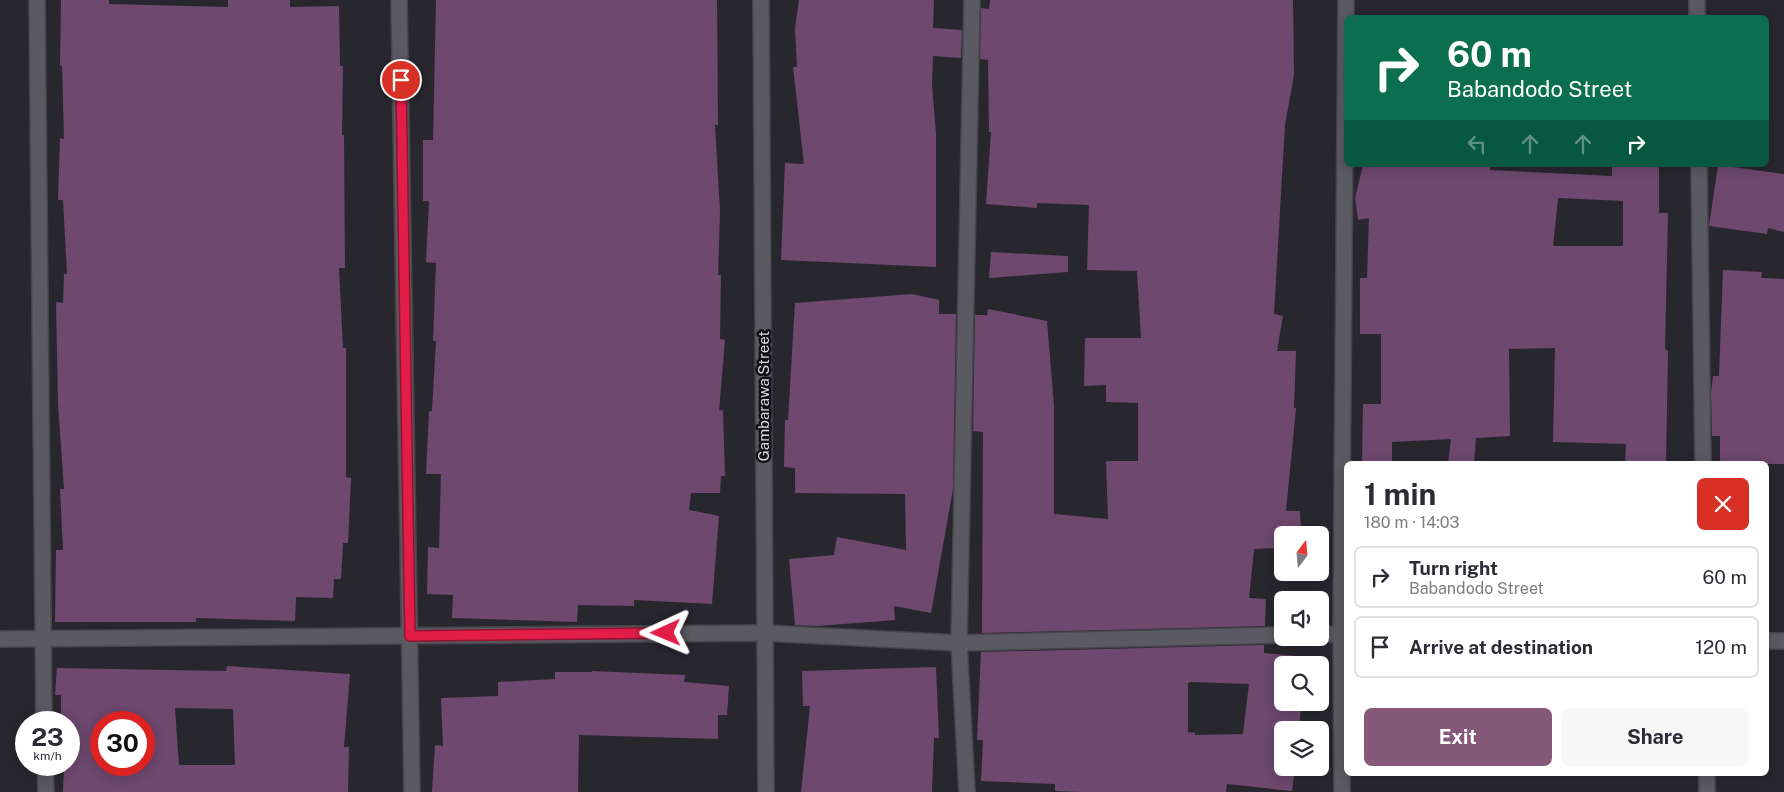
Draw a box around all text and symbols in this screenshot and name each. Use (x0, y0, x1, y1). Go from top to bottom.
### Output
text: 60 m (1447, 34, 1532, 75)
icon: right (1364, 35, 1429, 100)
pin (380, 59, 422, 101)
icon: arrive (387, 66, 415, 94)
text: Babandodo Street (1447, 76, 1632, 102)
icon: left (1463, 130, 1491, 158)
icon: ahead (1516, 130, 1544, 158)
icon: ahead (1569, 130, 1597, 158)
icon: right (1622, 130, 1650, 158)
street label: Gambarawa Street (755, 331, 772, 461)
text: 1 min (1364, 476, 1436, 512)
button: close (1697, 478, 1749, 530)
text: 180 m · 14:03 (1364, 513, 1460, 532)
north arrow (1274, 526, 1329, 581)
map controls (1274, 526, 1329, 776)
text: Turn right (1409, 557, 1498, 579)
icon: right (1366, 563, 1394, 591)
text: 60 m (1703, 566, 1747, 588)
text: Babandodo Street (1409, 579, 1544, 598)
button: sound (1274, 591, 1329, 646)
position arrow (639, 606, 691, 658)
icon: arrive (1366, 633, 1394, 661)
text: Arrive at destination (1409, 636, 1593, 658)
text: 120 m (1695, 636, 1747, 658)
button: search (1274, 656, 1329, 711)
button: Exit (1364, 708, 1552, 766)
button: Share (1562, 708, 1749, 766)
speed limit sign: 30 (90, 711, 155, 776)
button: layers (1274, 721, 1329, 776)
text: 23 (31, 722, 64, 752)
text: km/h (33, 749, 62, 763)

